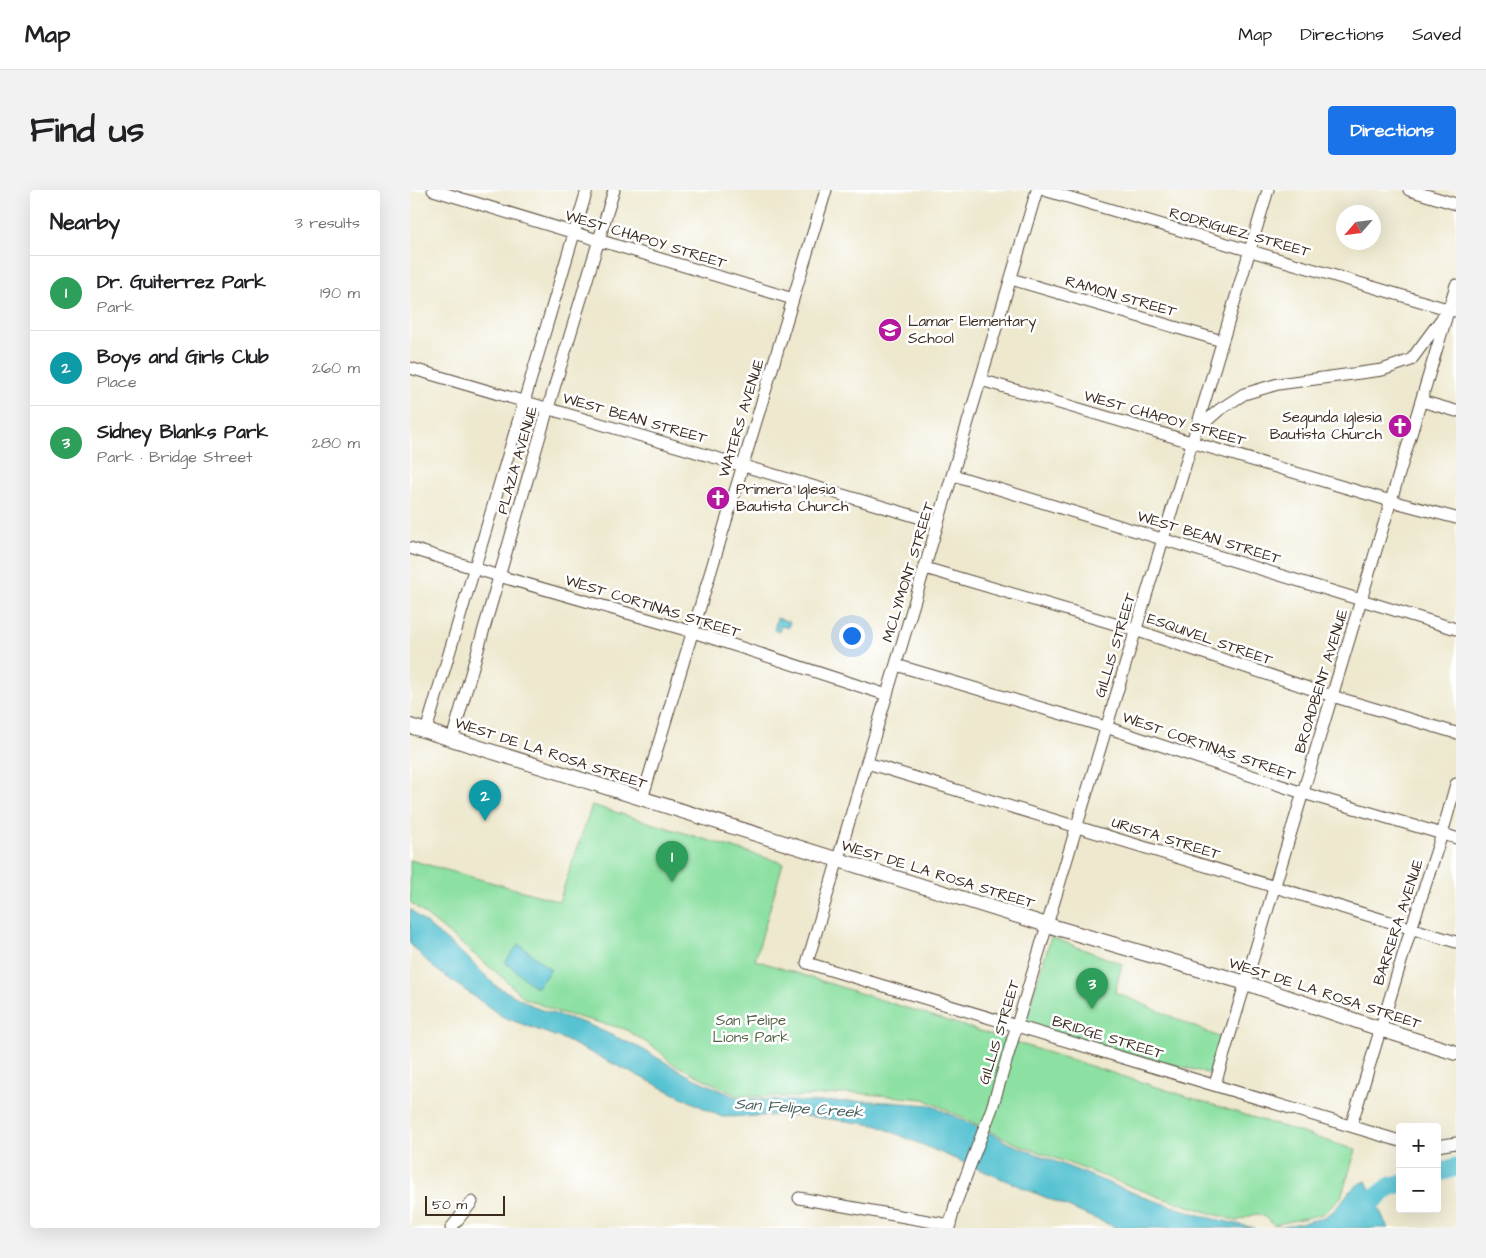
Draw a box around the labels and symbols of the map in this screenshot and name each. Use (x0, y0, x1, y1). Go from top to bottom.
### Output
street label: RODRIGUEZ STREET (1167, 202, 1313, 263)
street label: WEST CHAPOY STREET (563, 205, 730, 274)
north arrow (1336, 205, 1381, 250)
street label: RAMON STREET (1063, 271, 1180, 323)
place label: Lamar Elementary School (908, 311, 1036, 349)
school or university icon: Lamar Elementary School (877, 317, 903, 343)
street label: WATERS AVENUE (713, 356, 770, 480)
street label: WEST CHAPOY STREET (1081, 385, 1249, 452)
street label: WEST BEAN STREET (560, 388, 710, 449)
street label: PLAZA AVENUE (492, 404, 543, 517)
place label: Segunda Iglesia Bautista Church (1270, 407, 1383, 445)
church icon: Segunda Iglesia Bautista Church (1387, 413, 1413, 439)
place label: Primera Iglesia Bautista Church (736, 479, 849, 517)
church icon: Primera Iglesia Bautista Church (705, 485, 731, 511)
street label: MCLYMONT STREET (877, 499, 940, 645)
street label: WEST BEAN STREET (1134, 506, 1284, 570)
street label: WEST CORTINAS STREET (563, 570, 744, 643)
street label: GILLIS STREET (1090, 590, 1142, 700)
street label: BROADBENT AVENUE (1290, 606, 1353, 756)
street label: ESQUIVEL STREET (1144, 608, 1276, 671)
your location (839, 623, 865, 649)
street label: WEST CORTINAS STREET (1119, 707, 1299, 786)
street label: WEST DE LA ROSA STREET (452, 712, 650, 795)
pin: 2 (469, 780, 501, 821)
street label: URISTA STREET (1109, 812, 1223, 865)
street label: WEST DE LA ROSA STREET (839, 835, 1038, 914)
pin: 1 (656, 841, 688, 882)
street label: BARRERA AVENUE (1368, 856, 1429, 988)
street label: WEST DE LA ROSA STREET (1226, 952, 1424, 1035)
pin: 3 (1076, 968, 1108, 1009)
street label: GILLIS STREET (974, 977, 1026, 1087)
park label: San Felipe Lions Park (713, 1010, 789, 1048)
street label: BRIDGE STREET (1050, 1011, 1167, 1065)
water label: San Felipe Creek (734, 1093, 865, 1124)
scale bar (425, 1193, 505, 1216)

